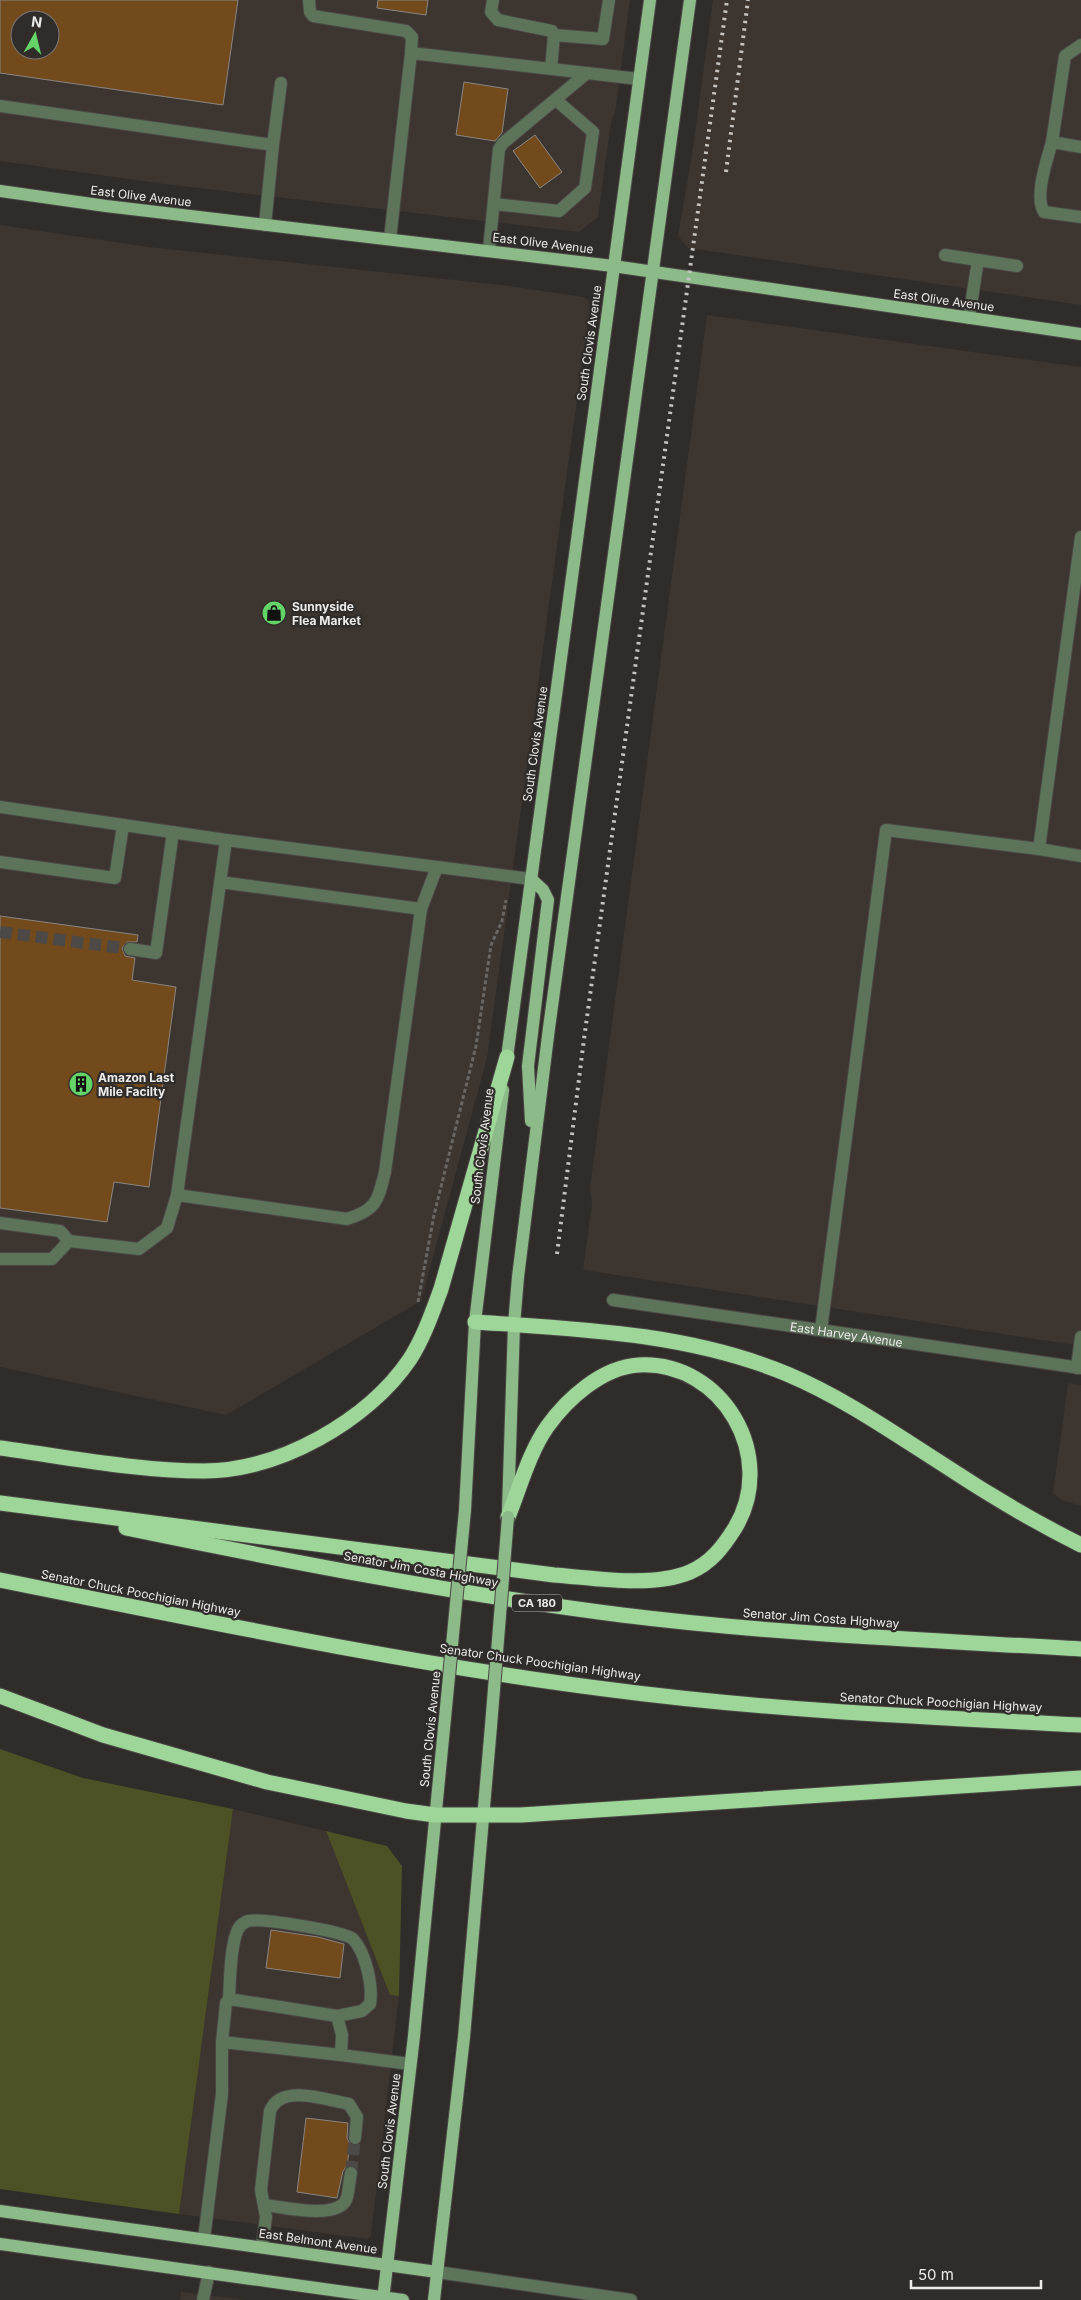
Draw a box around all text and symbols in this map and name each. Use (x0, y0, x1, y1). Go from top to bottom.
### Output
north arrow (10, 10, 60, 60)
text: N (30, 12, 43, 31)
street label: East Olive Avenue (90, 182, 192, 210)
street label: East Olive Avenue (492, 229, 594, 257)
street label: South Clovis Avenue (573, 284, 605, 402)
street label: East Olive Avenue (893, 286, 995, 314)
place label: Sunnyside Flea Market (292, 599, 361, 628)
shop icon: Sunnyside Flea Market (261, 600, 287, 626)
street label: South Clovis Avenue (519, 685, 551, 803)
place label: Amazon Last Mile Facilty (98, 1070, 175, 1099)
building icon: Amazon Last Mile Facilty (68, 1071, 94, 1097)
street label: South Clovis Avenue (467, 1087, 497, 1205)
street label: East Harvey Avenue (789, 1318, 904, 1350)
street label: Senator Jim Costa Highway (342, 1548, 500, 1590)
street label: Senator Chuck Poochigian Highway (40, 1566, 242, 1620)
road number: CA 180 (512, 1595, 562, 1612)
street label: Senator Jim Costa Highway (742, 1605, 900, 1631)
street label: Senator Chuck Poochigian Highway (438, 1640, 642, 1684)
street label: South Clovis Avenue (416, 1670, 444, 1788)
street label: Senator Chuck Poochigian Highway (839, 1689, 1043, 1715)
street label: South Clovis Avenue (374, 2072, 404, 2190)
street label: East Belmont Avenue (258, 2225, 378, 2257)
scale bar (911, 2258, 1041, 2290)
text: 50 m (918, 2265, 954, 2284)

